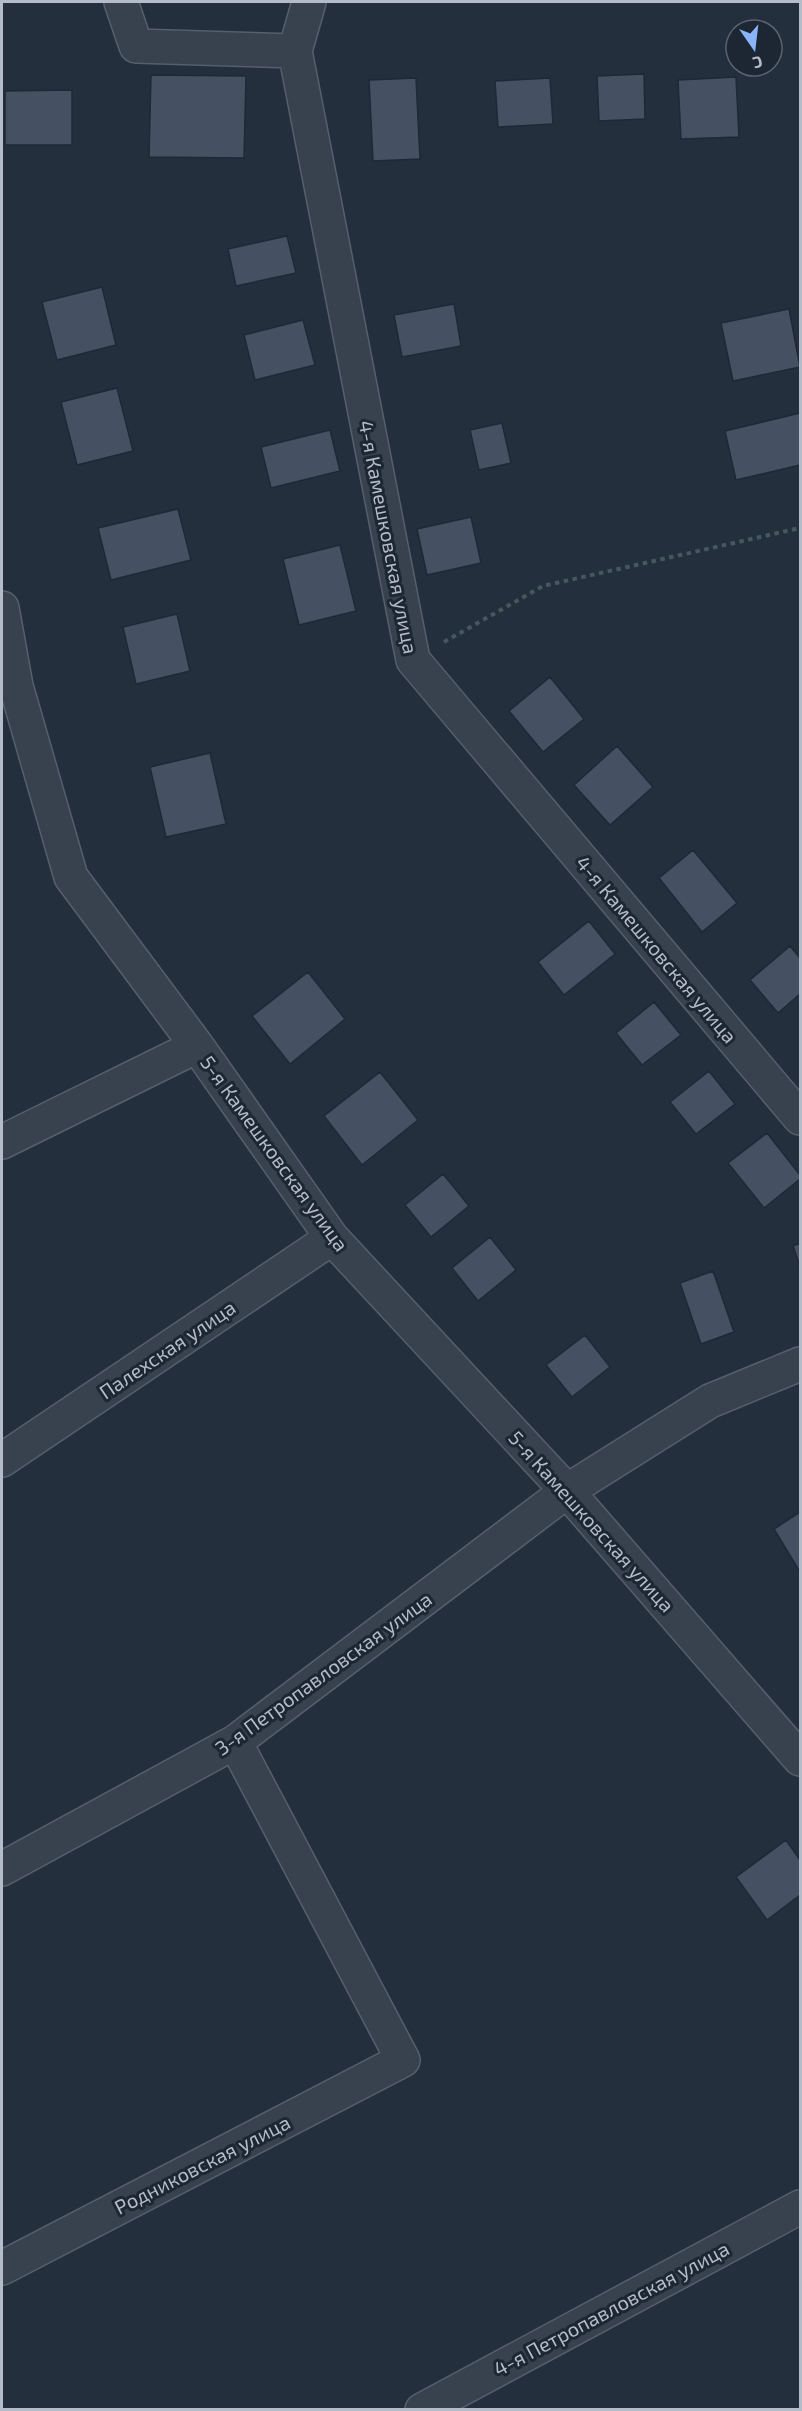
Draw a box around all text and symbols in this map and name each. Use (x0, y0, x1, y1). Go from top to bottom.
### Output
north arrow (724, 18, 784, 78)
text: С (751, 53, 765, 73)
street label: 4-я Камешковская улица (354, 418, 423, 656)
street label: 4-я Камешковская улица (571, 850, 742, 1048)
street label: 5-я Камешковская улица (195, 1051, 354, 1256)
street label: Палехская улица (94, 1294, 240, 1404)
street label: 5-я Камешковская улица (503, 1425, 680, 1617)
street label: 3-я Петропавловская улица (210, 1586, 437, 1761)
street label: Родниковская улица (110, 2109, 294, 2220)
street label: 4-я Петропавловская улица (489, 2236, 733, 2381)

